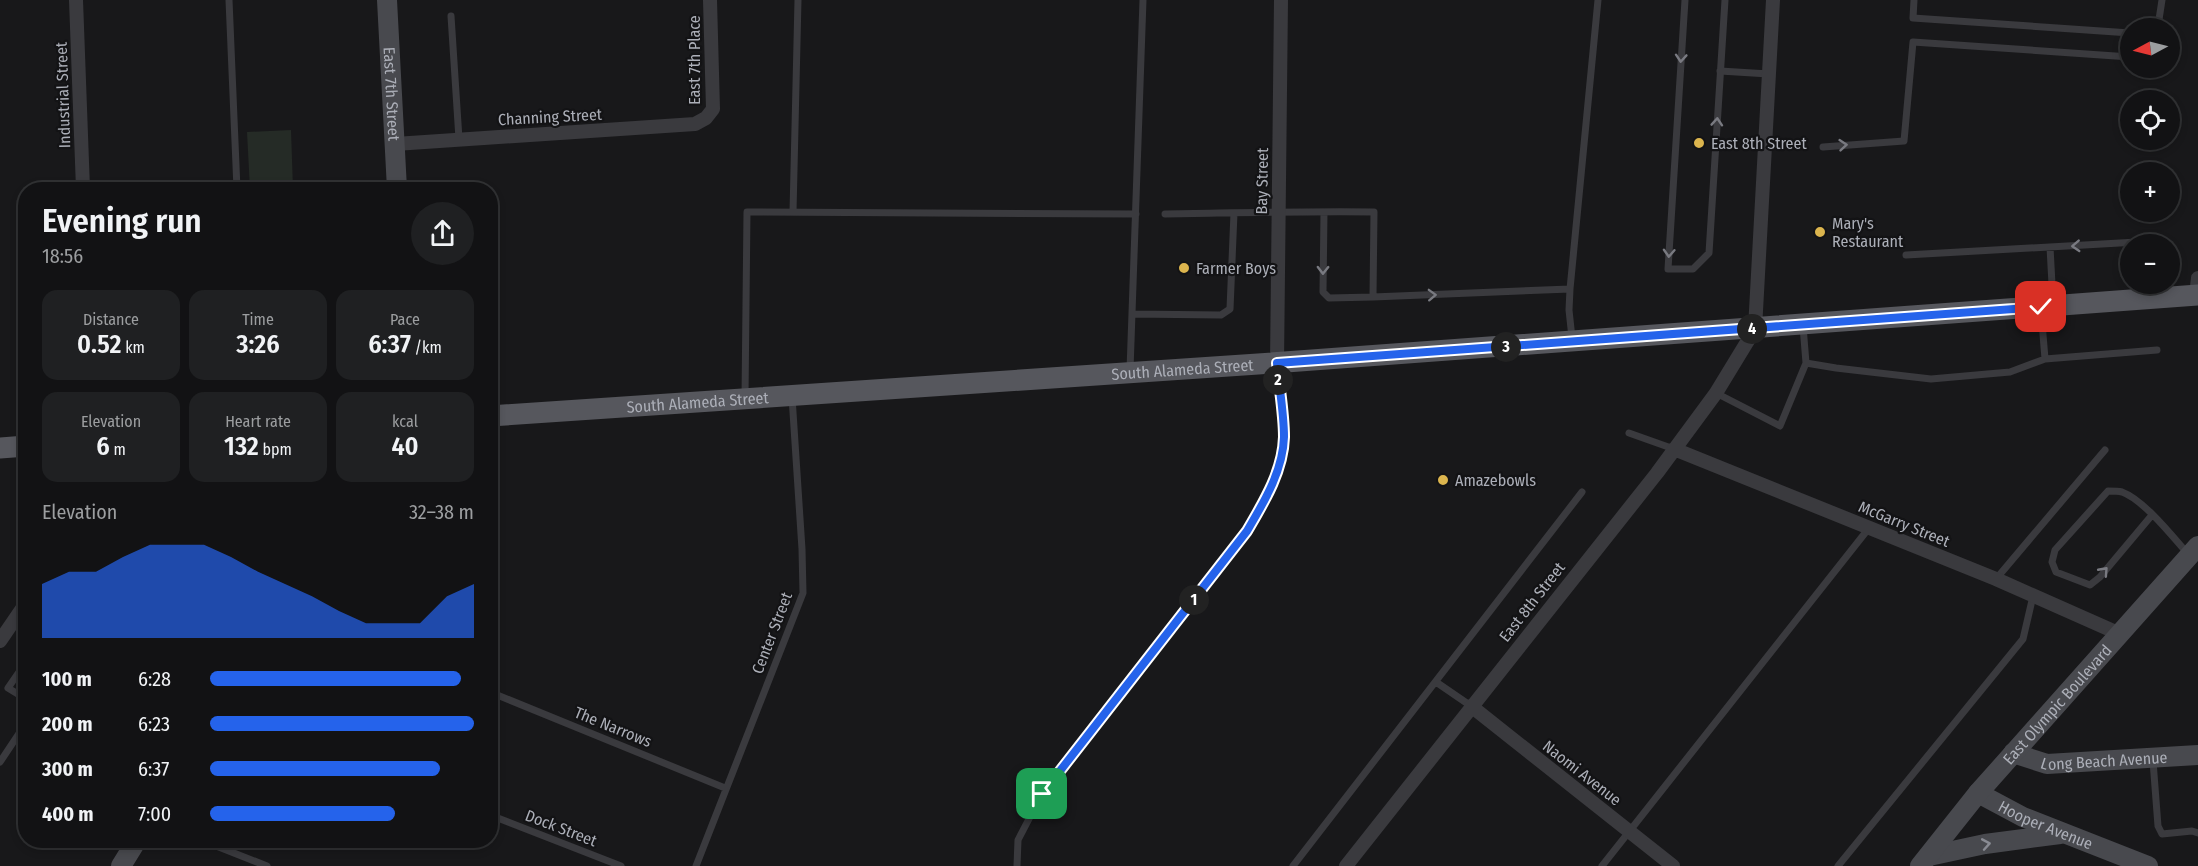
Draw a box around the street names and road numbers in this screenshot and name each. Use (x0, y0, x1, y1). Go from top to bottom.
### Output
street label: East 7th Place (685, 15, 704, 105)
street label: Industrial Street (52, 41, 74, 148)
street label: East 7th Street (380, 46, 404, 142)
street label: Channing Street (497, 105, 603, 129)
street label: Bay Street (1252, 147, 1272, 214)
street label: South Alameda Street (1111, 355, 1255, 383)
street label: South Alameda Street (626, 388, 770, 416)
street label: McGarry Street (1856, 497, 1953, 551)
street label: East 8th Street (1495, 558, 1569, 646)
street label: Center Street (748, 589, 797, 676)
street label: East Olympic Boulevard (1999, 641, 2115, 768)
street label: The Narrows (572, 703, 654, 751)
street label: Naomi Avenue (1539, 737, 1625, 810)
street label: Long Beach Avenue (2038, 747, 2168, 773)
street label: Hooper Avenue (1995, 796, 2096, 853)
street label: Dock Street (523, 806, 600, 851)

